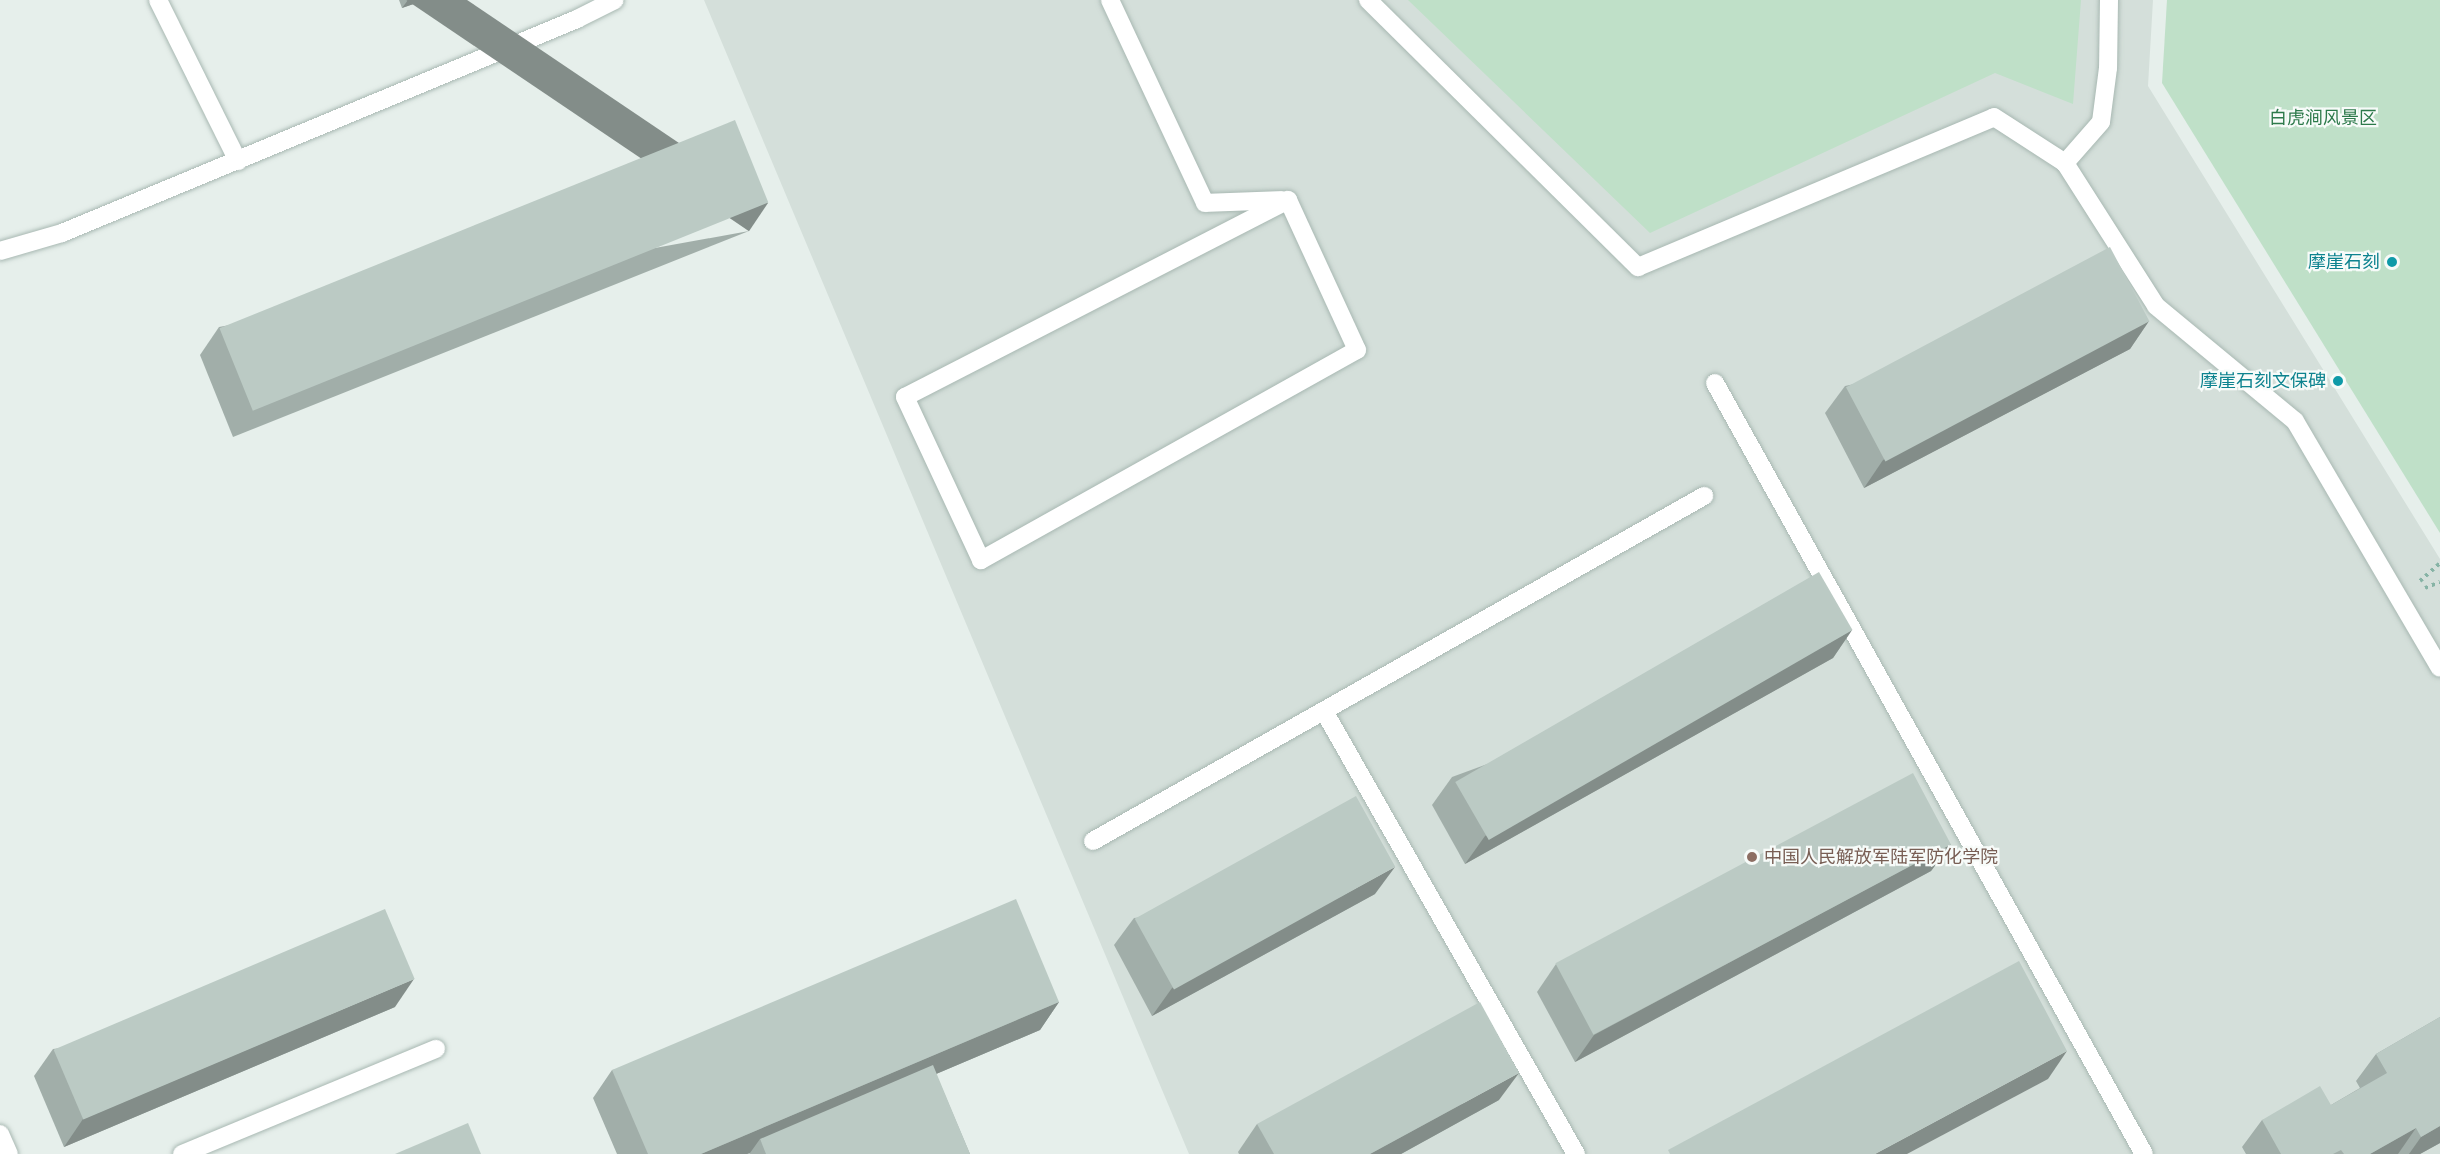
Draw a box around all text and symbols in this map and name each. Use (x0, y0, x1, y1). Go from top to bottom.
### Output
park label: 白虎涧风景区 (2269, 107, 2377, 129)
place label: 摩崖石刻 (2308, 251, 2380, 273)
marker: 摩崖石刻 (2385, 255, 2399, 269)
place label: 摩崖石刻文保碑 (2200, 370, 2326, 392)
marker: 摩崖石刻文保碑 (2331, 374, 2345, 388)
place label: 中国人民解放军陆军防化学院 (1764, 846, 1998, 868)
marker: 中国人民解放军陆军防化学院 (1745, 850, 1759, 864)

